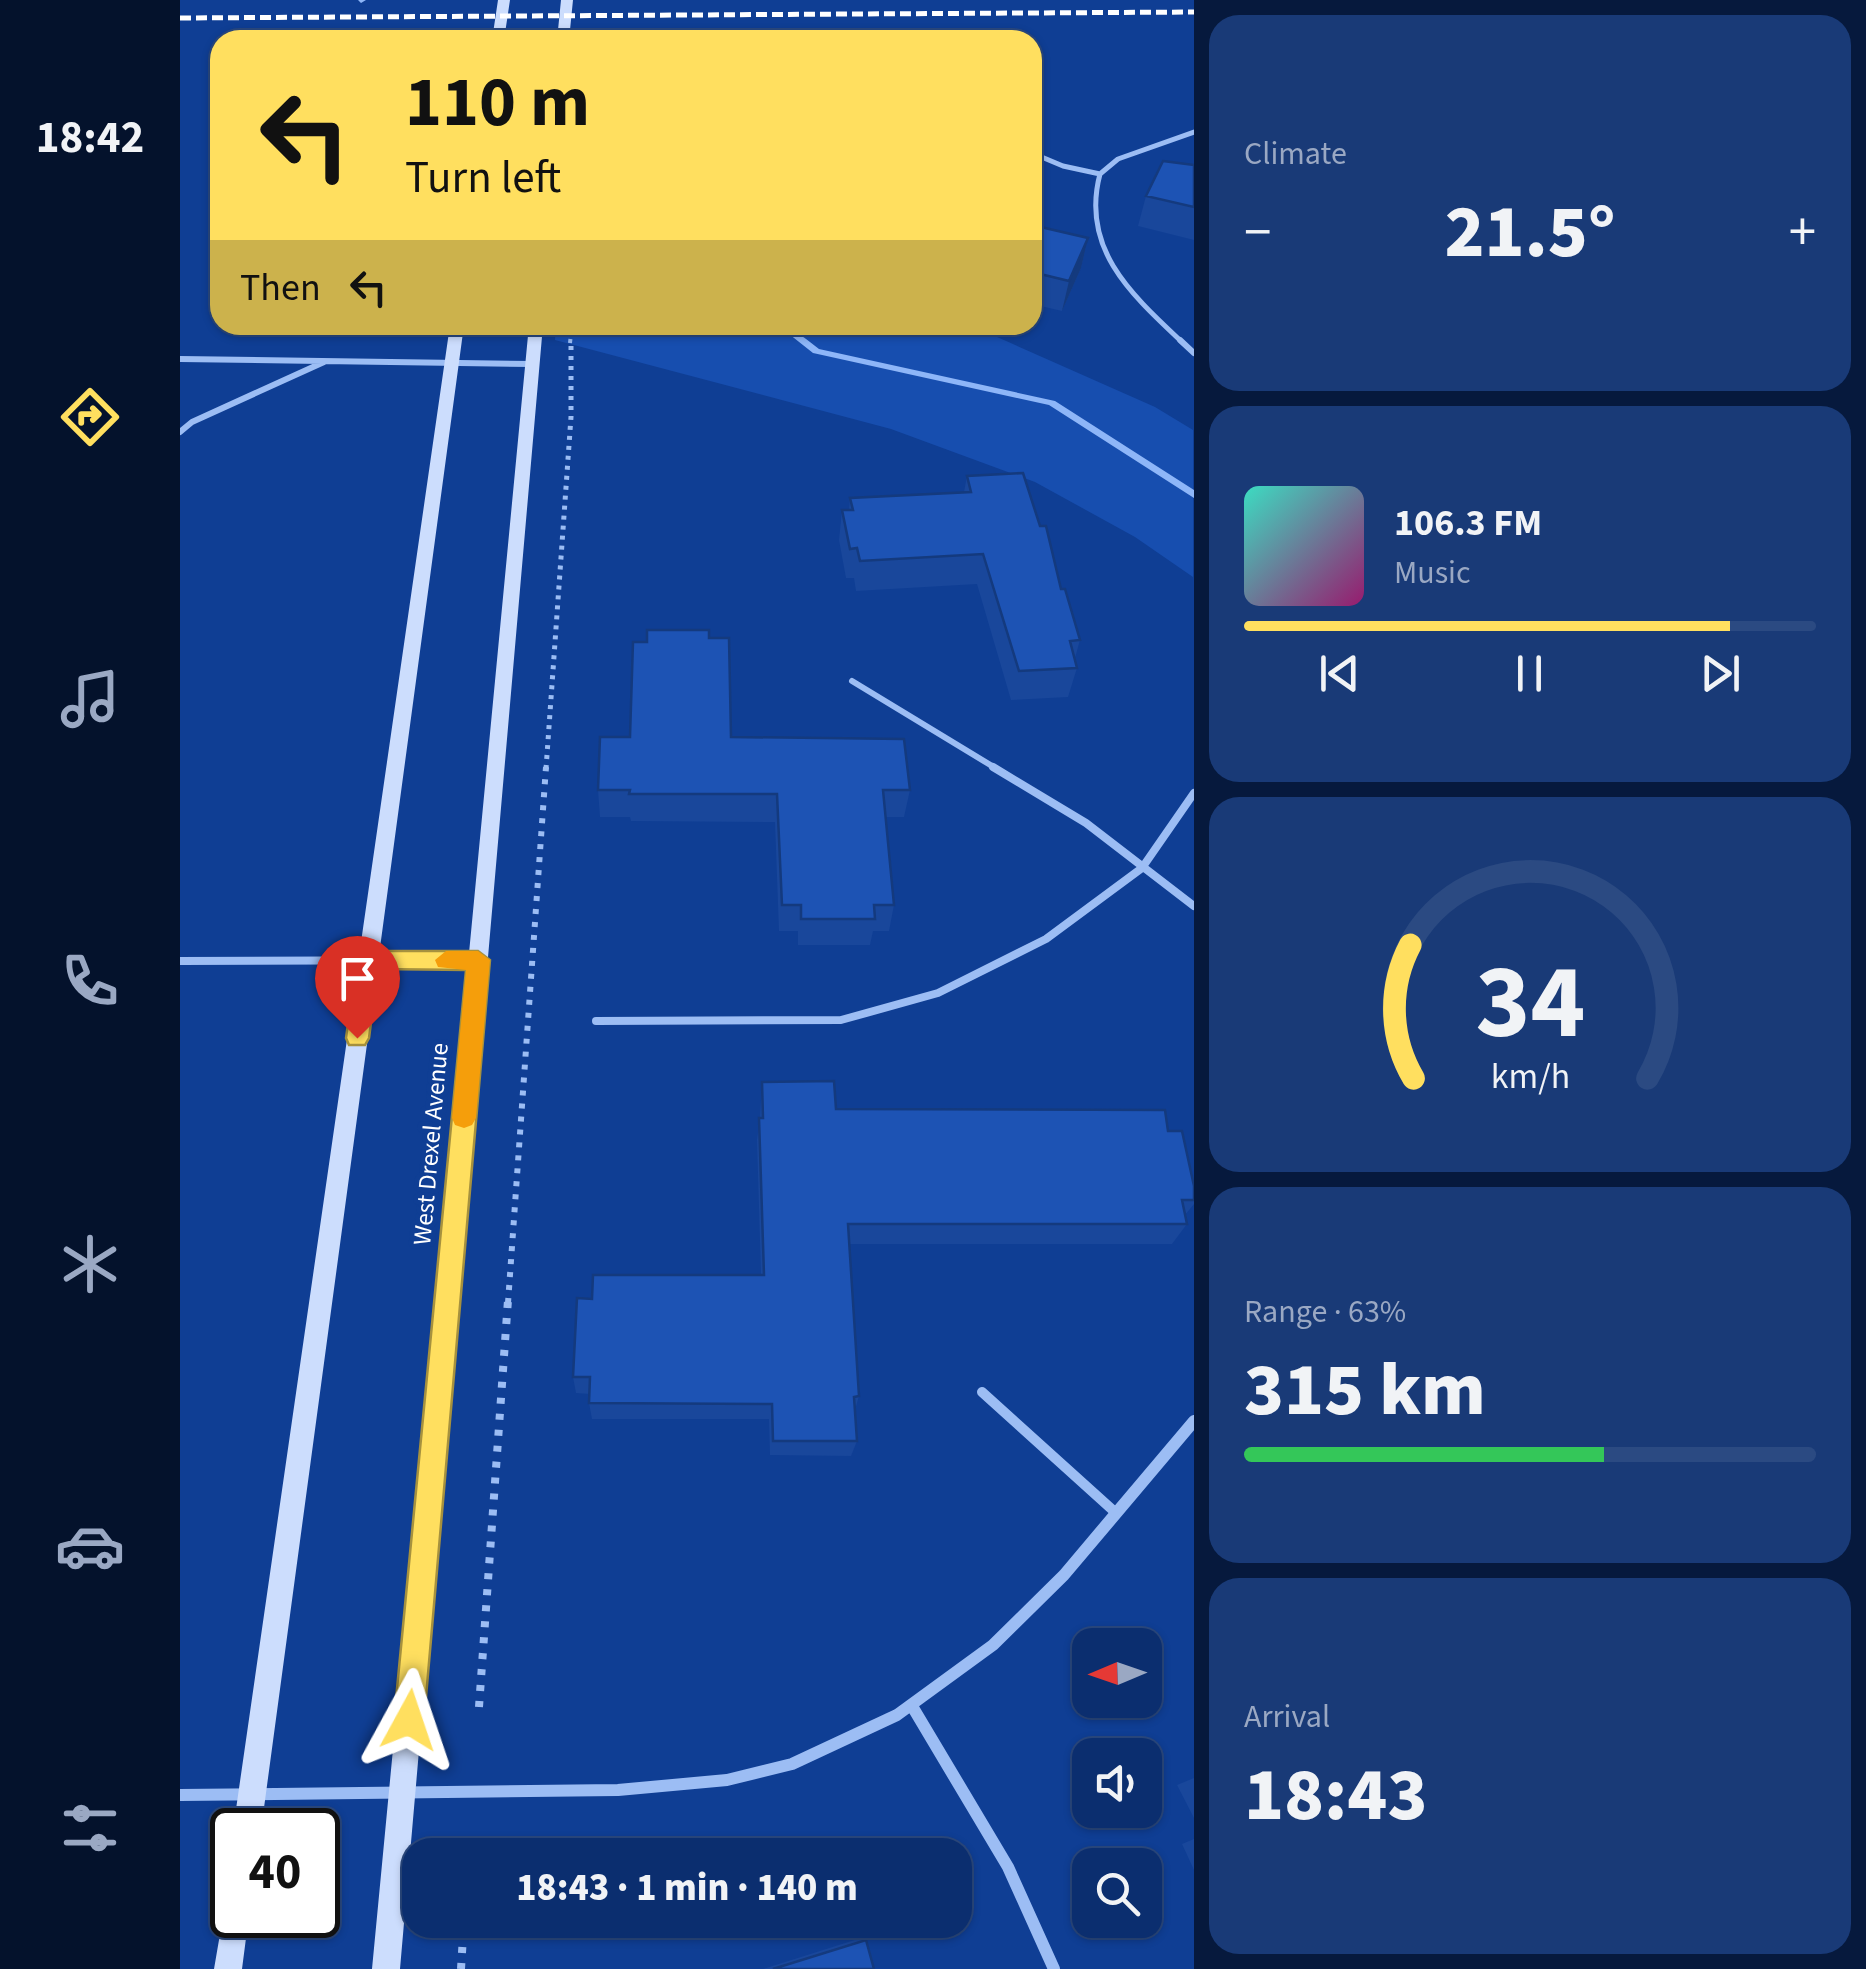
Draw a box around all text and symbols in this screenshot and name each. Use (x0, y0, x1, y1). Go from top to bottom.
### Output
text: 110 m (405, 53, 590, 153)
icon: left (240, 70, 370, 200)
text: 18:42 (36, 106, 144, 170)
text: Climate (1244, 131, 1347, 177)
text: Turn left (405, 146, 561, 210)
text: 21.5° (1444, 179, 1616, 286)
text: − (1244, 194, 1271, 272)
text: + (1789, 194, 1816, 272)
icon: left (341, 260, 396, 315)
text: Then (240, 261, 321, 315)
icon: directions (55, 382, 125, 452)
text: 106.3 FM (1394, 496, 1542, 550)
text: Music (1394, 550, 1471, 596)
icon: previous (1312, 646, 1367, 701)
icon: pause (1502, 646, 1557, 701)
icon: next (1693, 646, 1748, 701)
icon: music (55, 664, 125, 734)
text: 34 (1475, 930, 1585, 1078)
pin (315, 936, 400, 1039)
icon: phone (55, 946, 125, 1016)
icon: arrive (330, 951, 385, 1006)
street label: West Drexel Avenue (404, 1041, 458, 1247)
text: km/h (1490, 1051, 1570, 1102)
icon: climate (55, 1229, 125, 1299)
text: Range · 63% (1244, 1289, 1406, 1335)
text: 315 km (1244, 1337, 1486, 1444)
icon: car (55, 1511, 125, 1581)
north arrow (1072, 1628, 1162, 1718)
map controls (1072, 1628, 1162, 1938)
position arrow (357, 1668, 461, 1772)
text: Arrival (1244, 1694, 1330, 1740)
button: sound (1072, 1738, 1162, 1828)
text: 18:43 (1244, 1742, 1427, 1849)
icon: filters (55, 1793, 125, 1863)
speed limit sign: 40 (210, 1808, 340, 1938)
button: search (1072, 1848, 1162, 1938)
text: 18:43 · 1 min · 140 m (516, 1861, 858, 1915)

